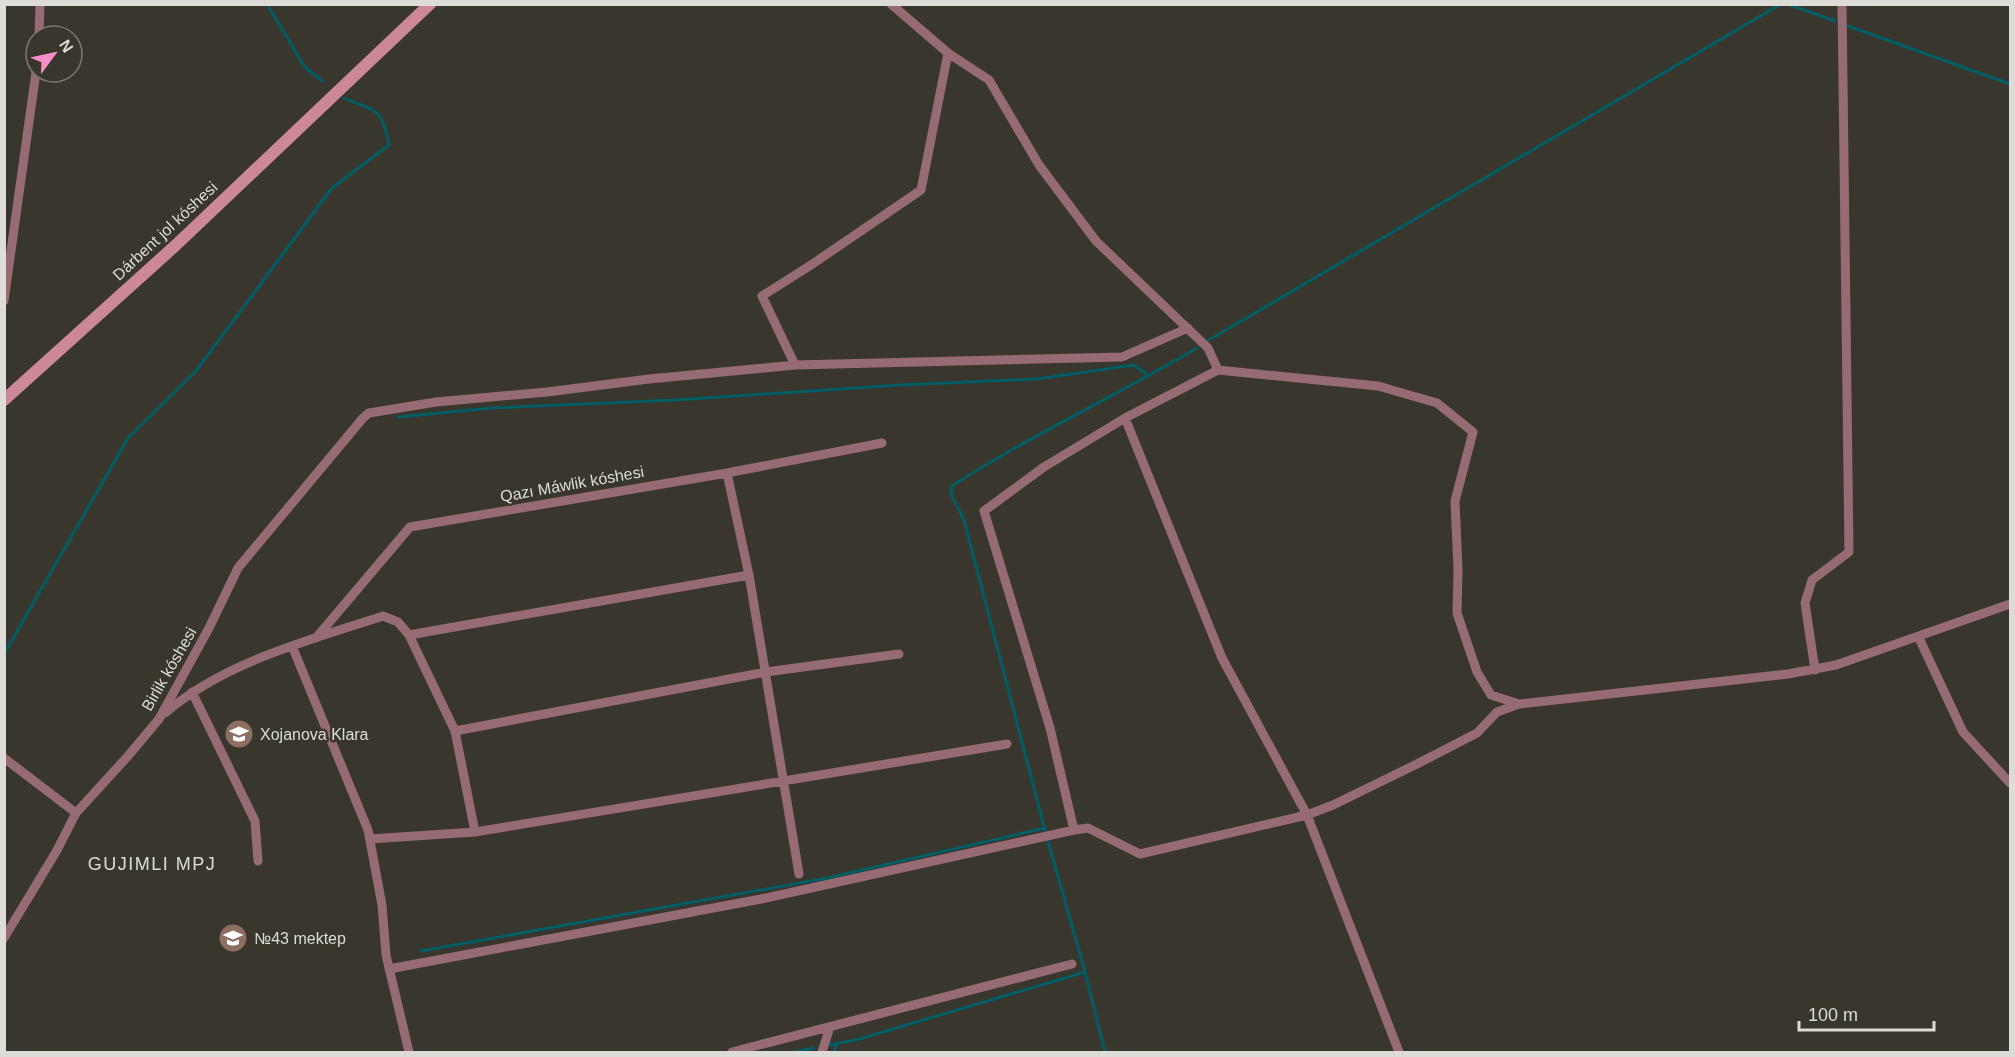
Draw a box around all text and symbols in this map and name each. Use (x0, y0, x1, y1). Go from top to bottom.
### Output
north arrow (24, 24, 84, 84)
text: N (56, 37, 76, 56)
street label: Dárbent jol kóshesi (109, 178, 221, 284)
street label: Qazı Máwlik kóshesi (499, 463, 645, 505)
street label: Birlik kóshesi (138, 624, 200, 714)
school or university icon: Xojanova Klara (223, 718, 255, 750)
place label: Xojanova Klara (260, 726, 369, 743)
district label: GUJIMLI MPJ (88, 854, 216, 874)
school or university icon: №43 mektep (217, 922, 249, 954)
place label: №43 mektep (254, 930, 346, 947)
scale bar (1799, 994, 1934, 1032)
text: 100 m (1808, 1005, 1858, 1025)

